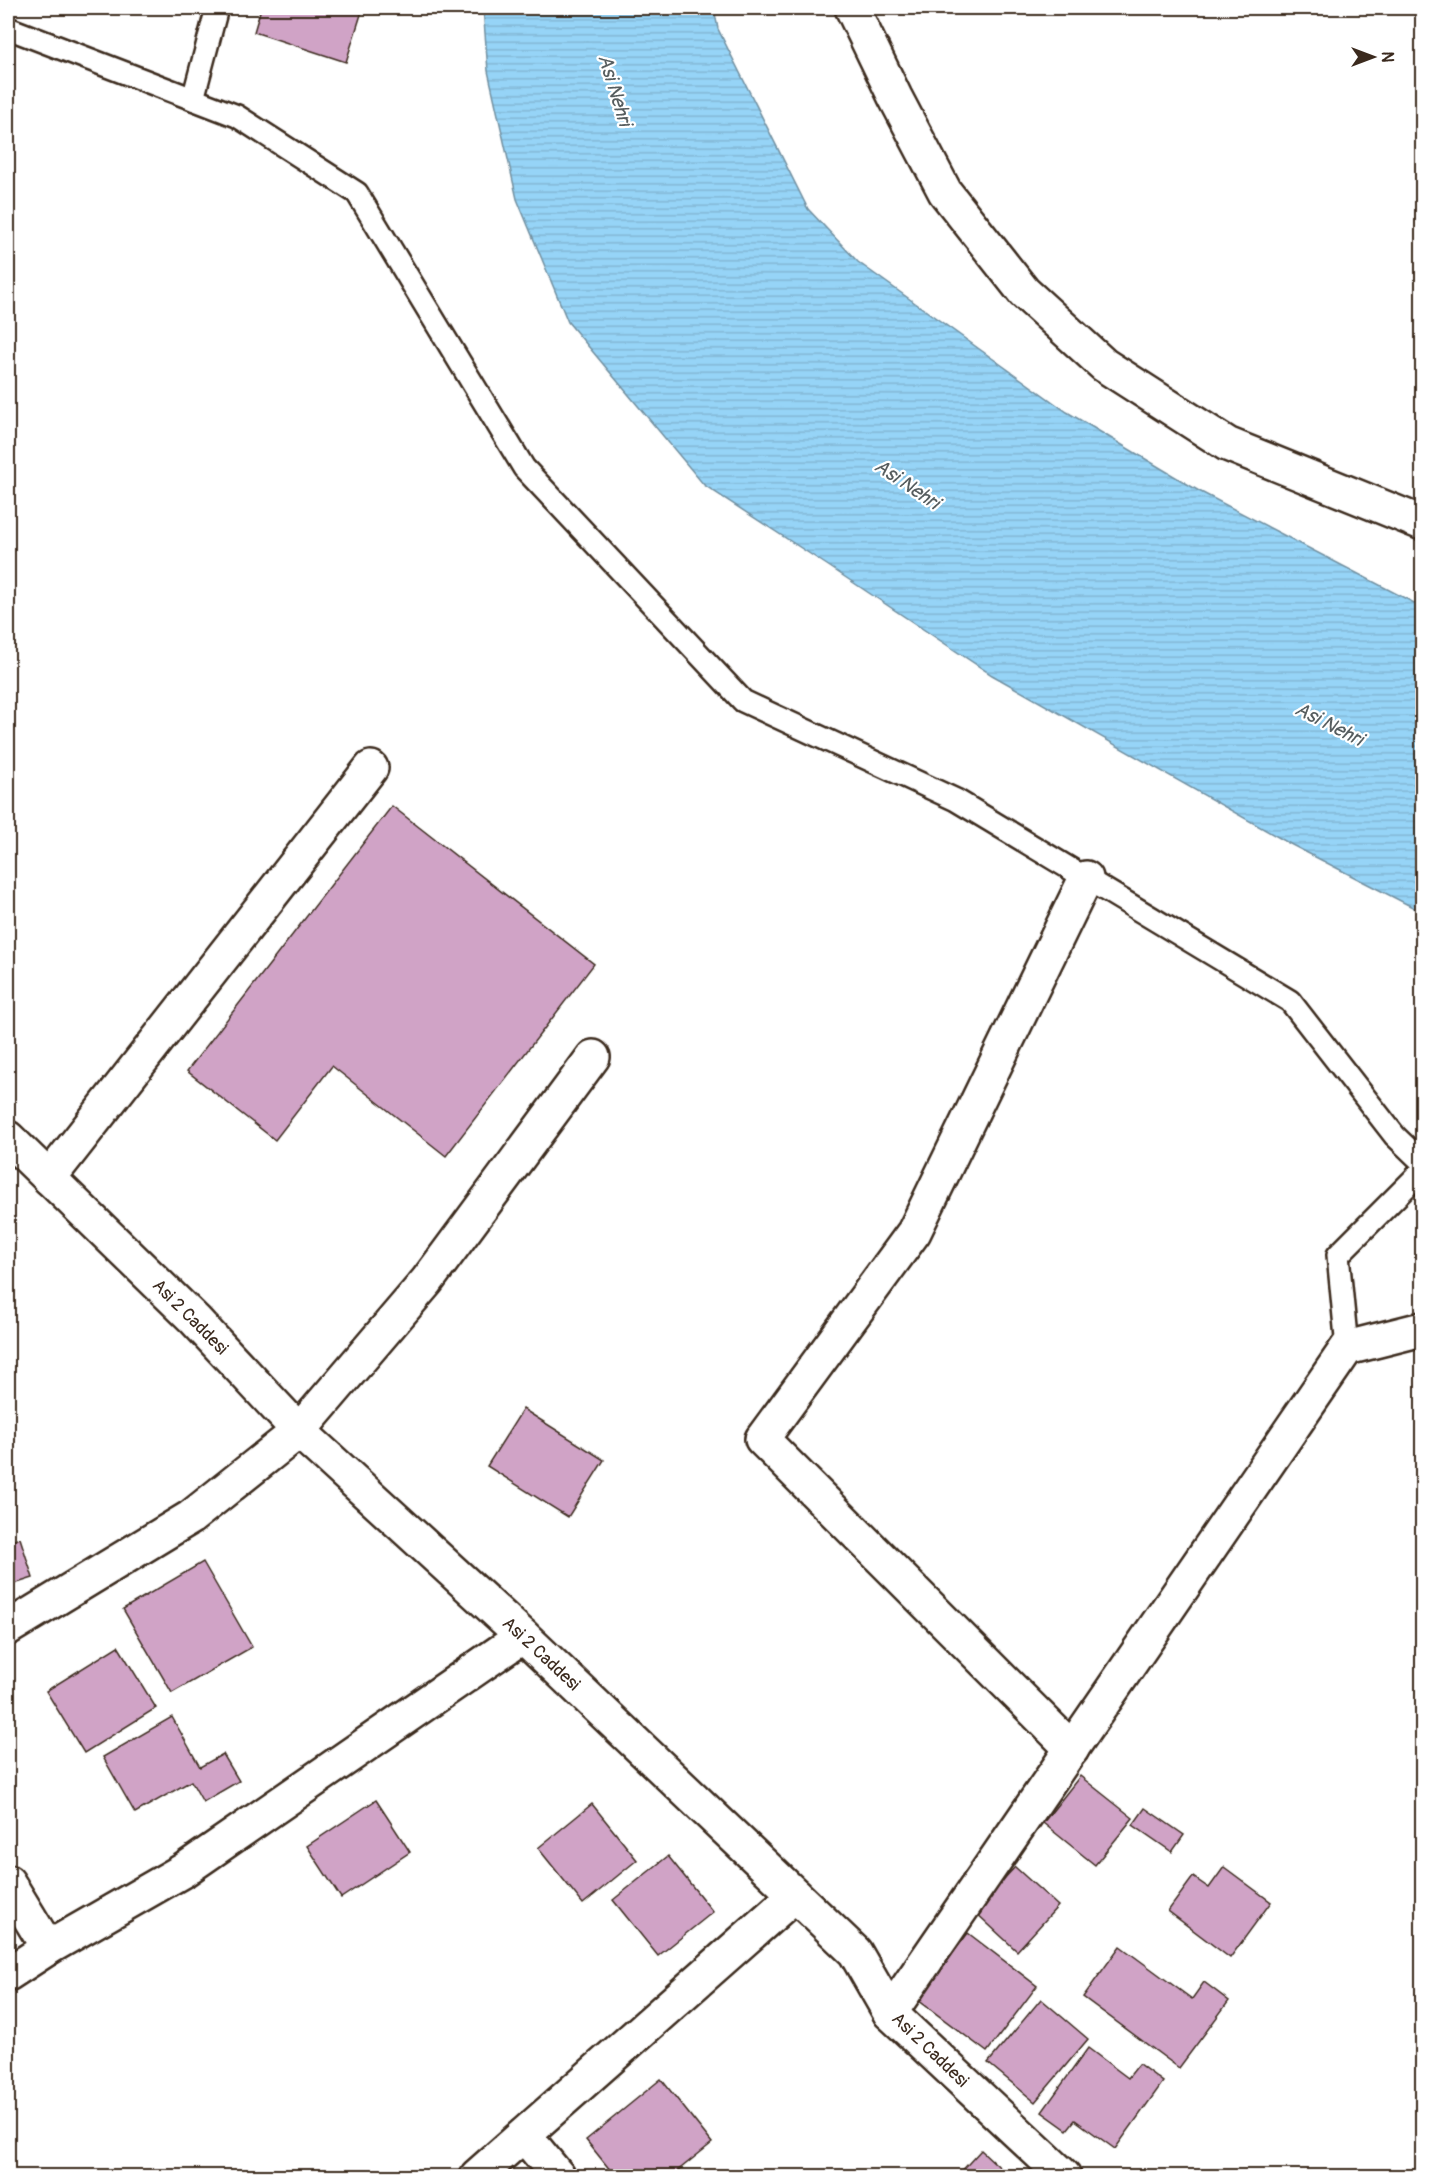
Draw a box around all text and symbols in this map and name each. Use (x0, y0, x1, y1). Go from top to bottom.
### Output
north arrow (1343, 27, 1403, 87)
water label: Asi Nehri (592, 51, 639, 132)
text: N (1377, 52, 1397, 63)
water label: Asi Nehri (870, 453, 947, 517)
water label: Asi Nehri (1291, 696, 1370, 753)
street label: Asi 2 Caddesi (147, 1274, 233, 1360)
street label: Asi 2 Caddesi (497, 1612, 585, 1696)
street label: Asi 2 Caddesi (887, 2008, 973, 2092)

